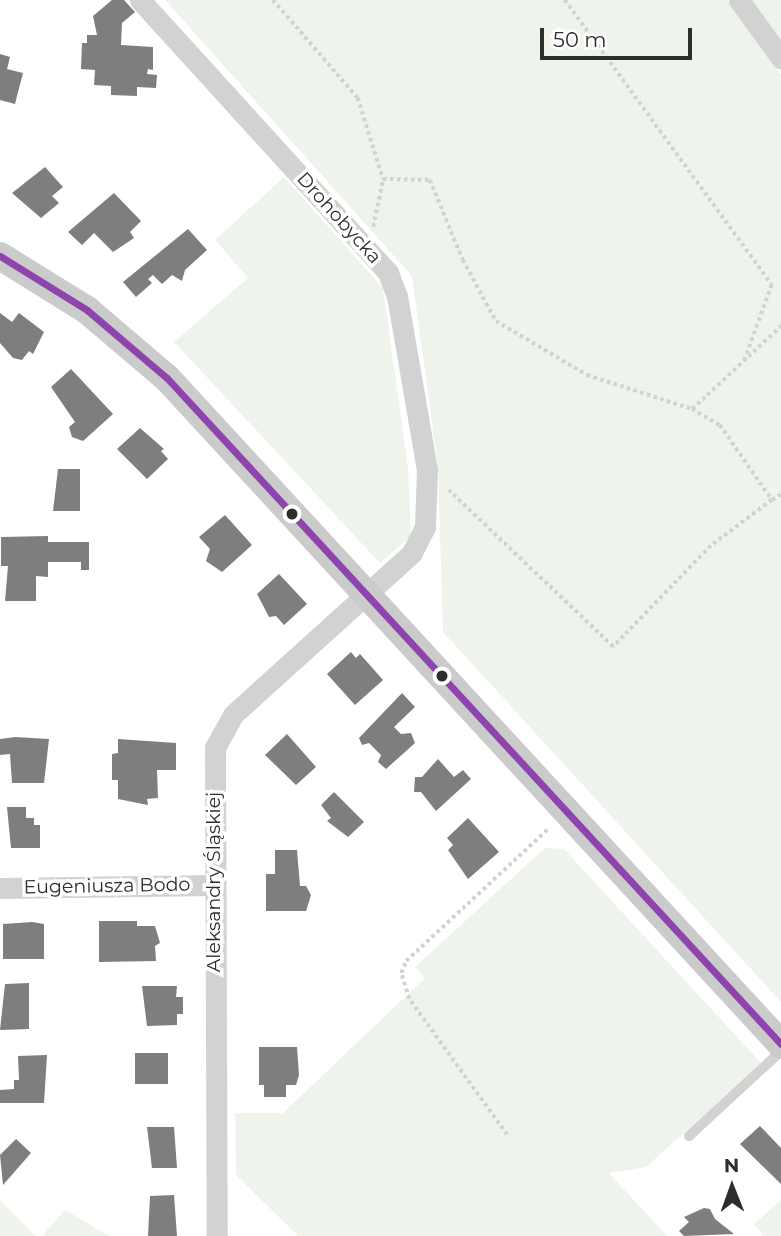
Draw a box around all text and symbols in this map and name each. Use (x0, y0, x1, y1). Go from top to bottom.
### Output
scale bar (543, 14, 695, 58)
text: 50 m (553, 27, 607, 52)
street label: Drohobycka (292, 168, 386, 268)
unlabelled marker (285, 507, 299, 521)
unlabelled marker (435, 669, 449, 683)
street label: Aleksandry Śląskiej (203, 792, 225, 972)
street label: Eugeniusza Bodo (23, 873, 191, 899)
north arrow (697, 1152, 767, 1222)
text: N (724, 1154, 739, 1177)

